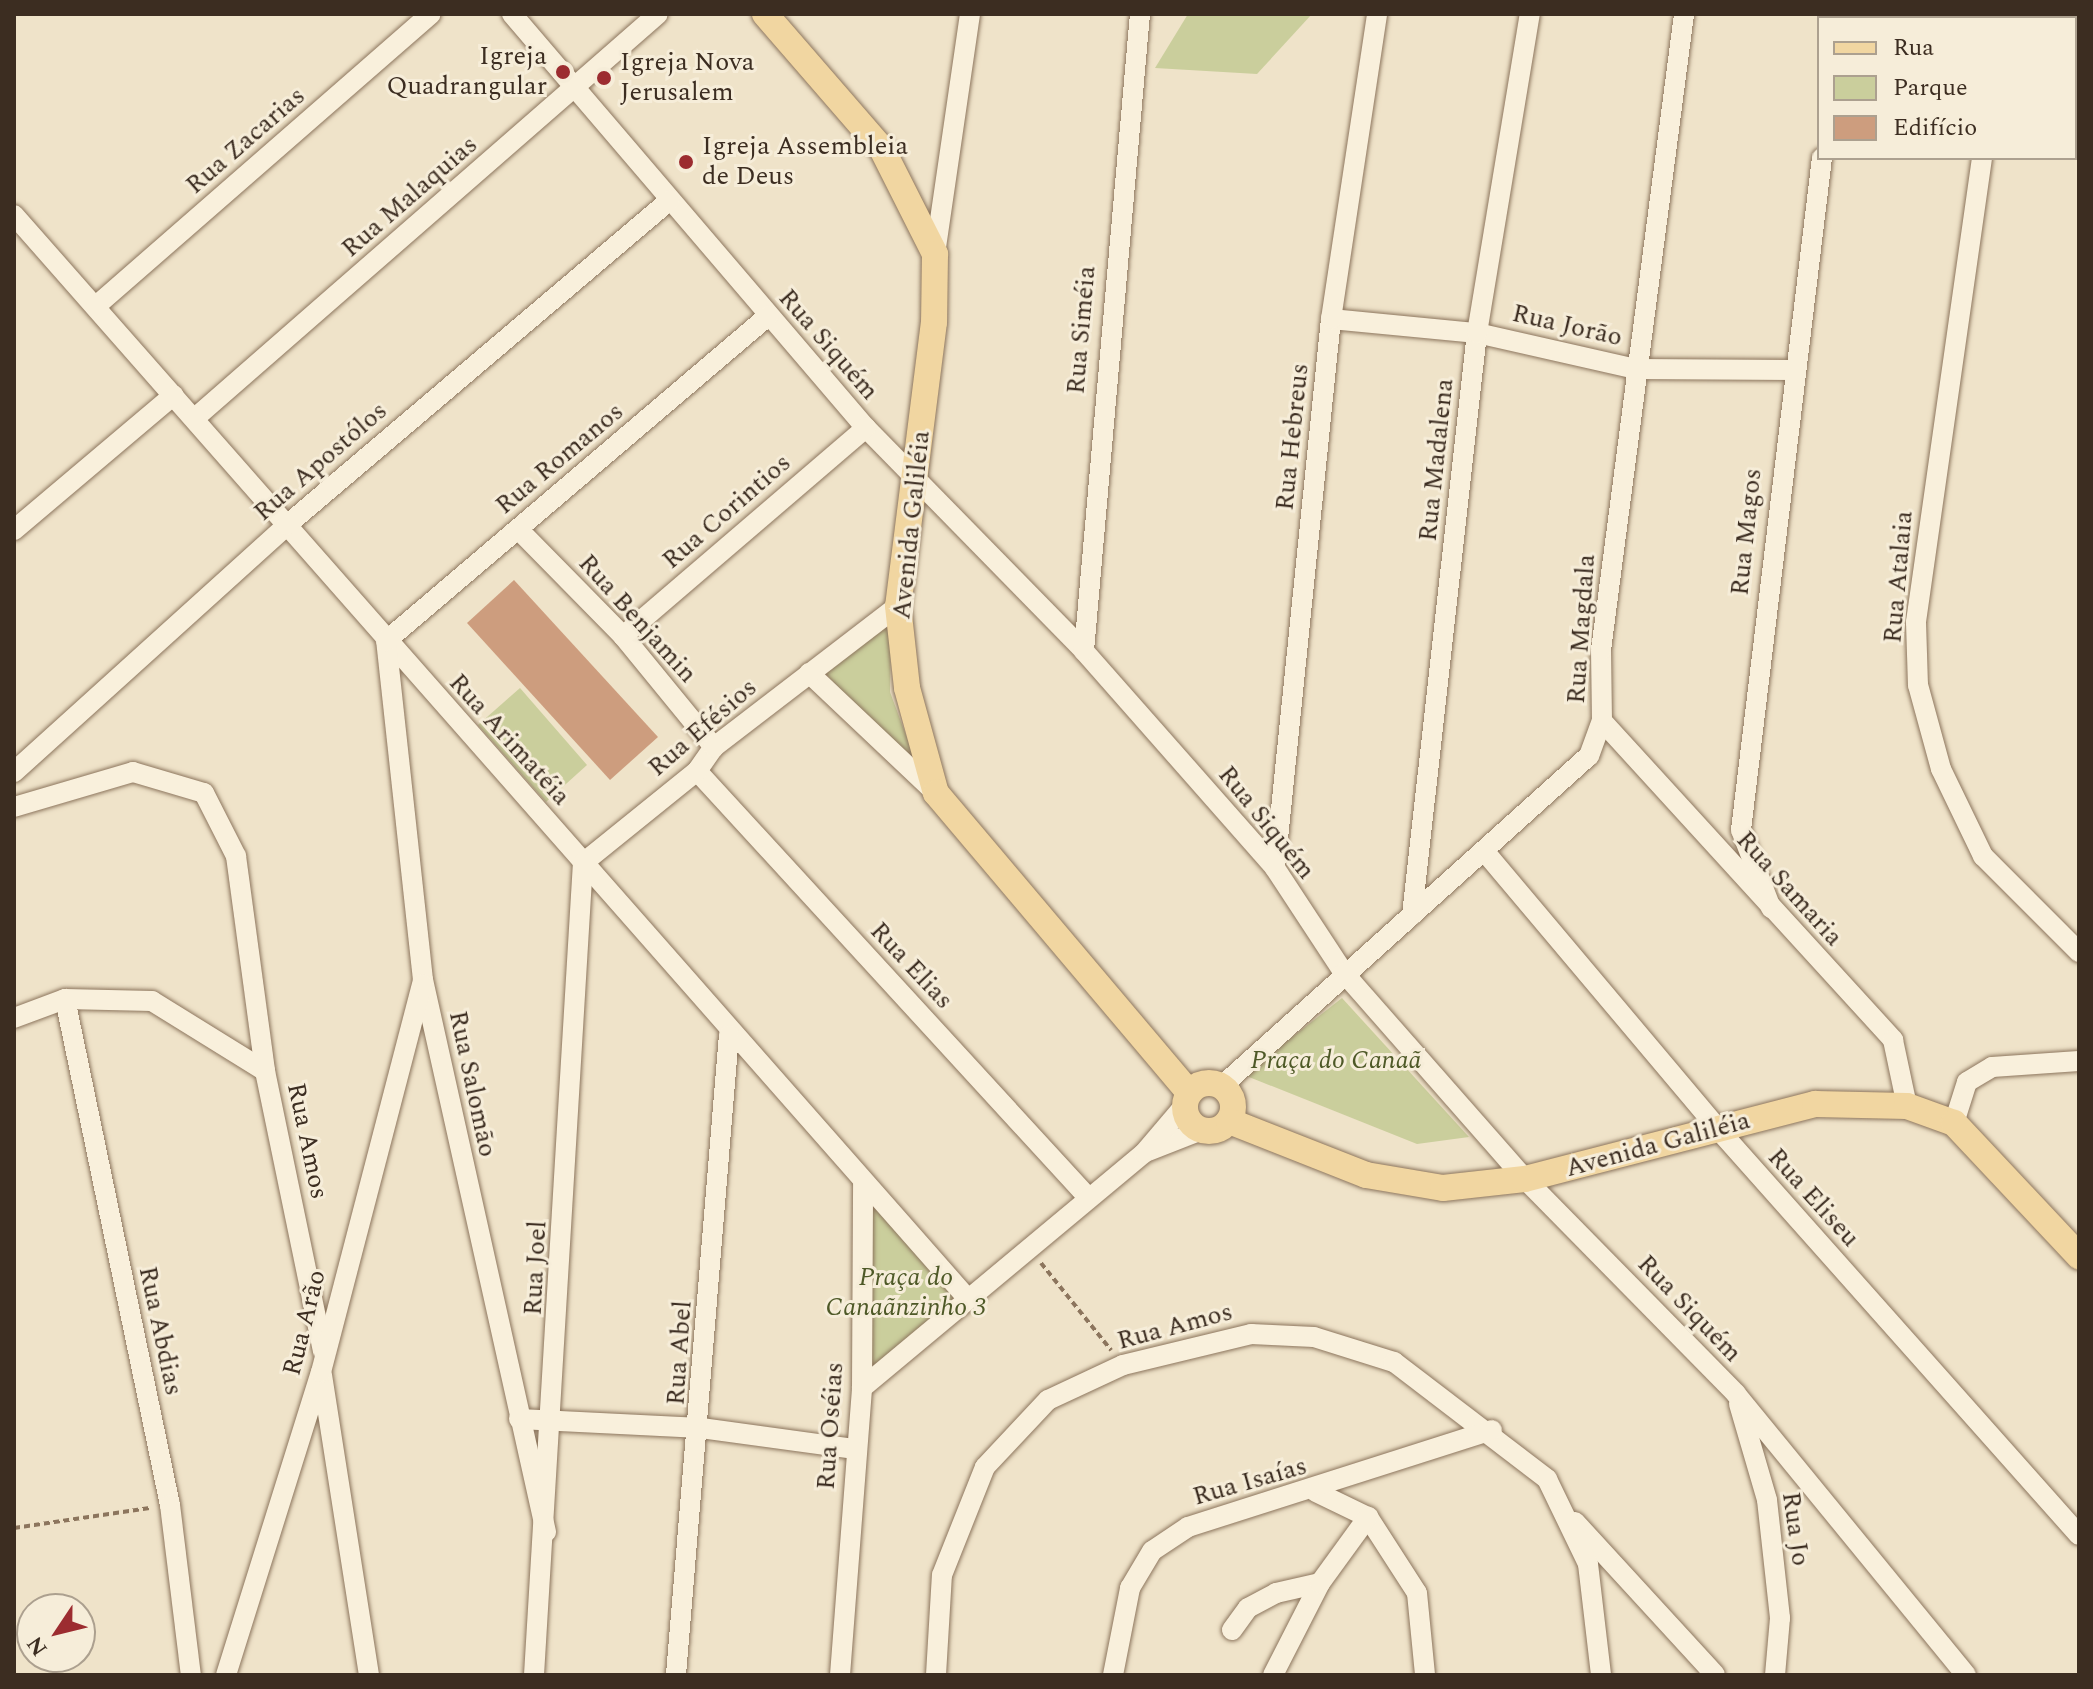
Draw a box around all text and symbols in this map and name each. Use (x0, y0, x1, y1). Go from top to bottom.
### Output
legend (1817, 16, 2077, 160)
text: Rua (1893, 30, 1934, 66)
place label: Igreja Quadrangular (386, 41, 547, 102)
place label: Igreja Nova Jerusalem (620, 47, 754, 108)
marker: Igreja Quadrangular (554, 63, 572, 81)
marker: Igreja Nova Jerusalem (595, 69, 613, 87)
text: Parque (1893, 70, 1968, 106)
street label: Rua Zacarias (180, 81, 312, 201)
text: Edifício (1893, 110, 1977, 146)
street label: Rua Malaquias (336, 129, 484, 265)
place label: Igreja Assembleia de Deus (702, 131, 908, 192)
marker: Igreja Assembleia de Deus (677, 153, 695, 171)
street label: Rua Siméia (1061, 265, 1103, 395)
street label: Rua Siquém (771, 283, 885, 407)
street label: Rua Jorão (1509, 298, 1625, 354)
street label: Rua Hebreus (1270, 362, 1316, 512)
street label: Rua Madalena (1413, 377, 1461, 543)
street label: Rua Apostólos (248, 396, 394, 528)
street label: Rua Romanos (490, 396, 630, 522)
street label: Avenida Galiléia (887, 429, 937, 621)
street label: Rua Corintios (656, 448, 798, 576)
street label: Rua Magos (1725, 467, 1769, 597)
street label: Rua Atalaia (1878, 510, 1920, 644)
street label: Rua Benjamin (571, 548, 703, 690)
street label: Rua Magdala (1561, 553, 1603, 705)
street label: Rua Arimatéia (442, 668, 576, 812)
street label: Rua Efésios (642, 672, 764, 784)
street label: Rua Siquém (1211, 760, 1321, 886)
street label: Rua Samaria (1729, 825, 1849, 953)
street label: Rua Elias (863, 916, 959, 1016)
street label: Rua Salomão (441, 1008, 503, 1160)
park label: Praça do Canaã (1250, 1045, 1422, 1077)
street label: Rua Amos (279, 1080, 335, 1202)
street label: Avenida Galiléia (1562, 1105, 1754, 1185)
street label: Rua Eliseu (1761, 1142, 1865, 1254)
street label: Rua Joel (518, 1220, 554, 1316)
street label: Rua Siquém (1630, 1249, 1748, 1369)
park label: Praça do Canaãnzinho 3 (826, 1262, 986, 1324)
street label: Rua Abdias (131, 1264, 189, 1398)
street label: Rua Arão (277, 1267, 333, 1379)
street label: Rua Amos (1114, 1297, 1236, 1357)
street label: Rua Abel (661, 1300, 699, 1406)
street label: Rua Oséias (811, 1361, 851, 1491)
street label: Rua Isaías (1189, 1451, 1311, 1513)
street label: Rua Jo (1774, 1490, 1816, 1568)
north arrow (16, 1593, 96, 1673)
text: N (19, 1629, 56, 1663)

